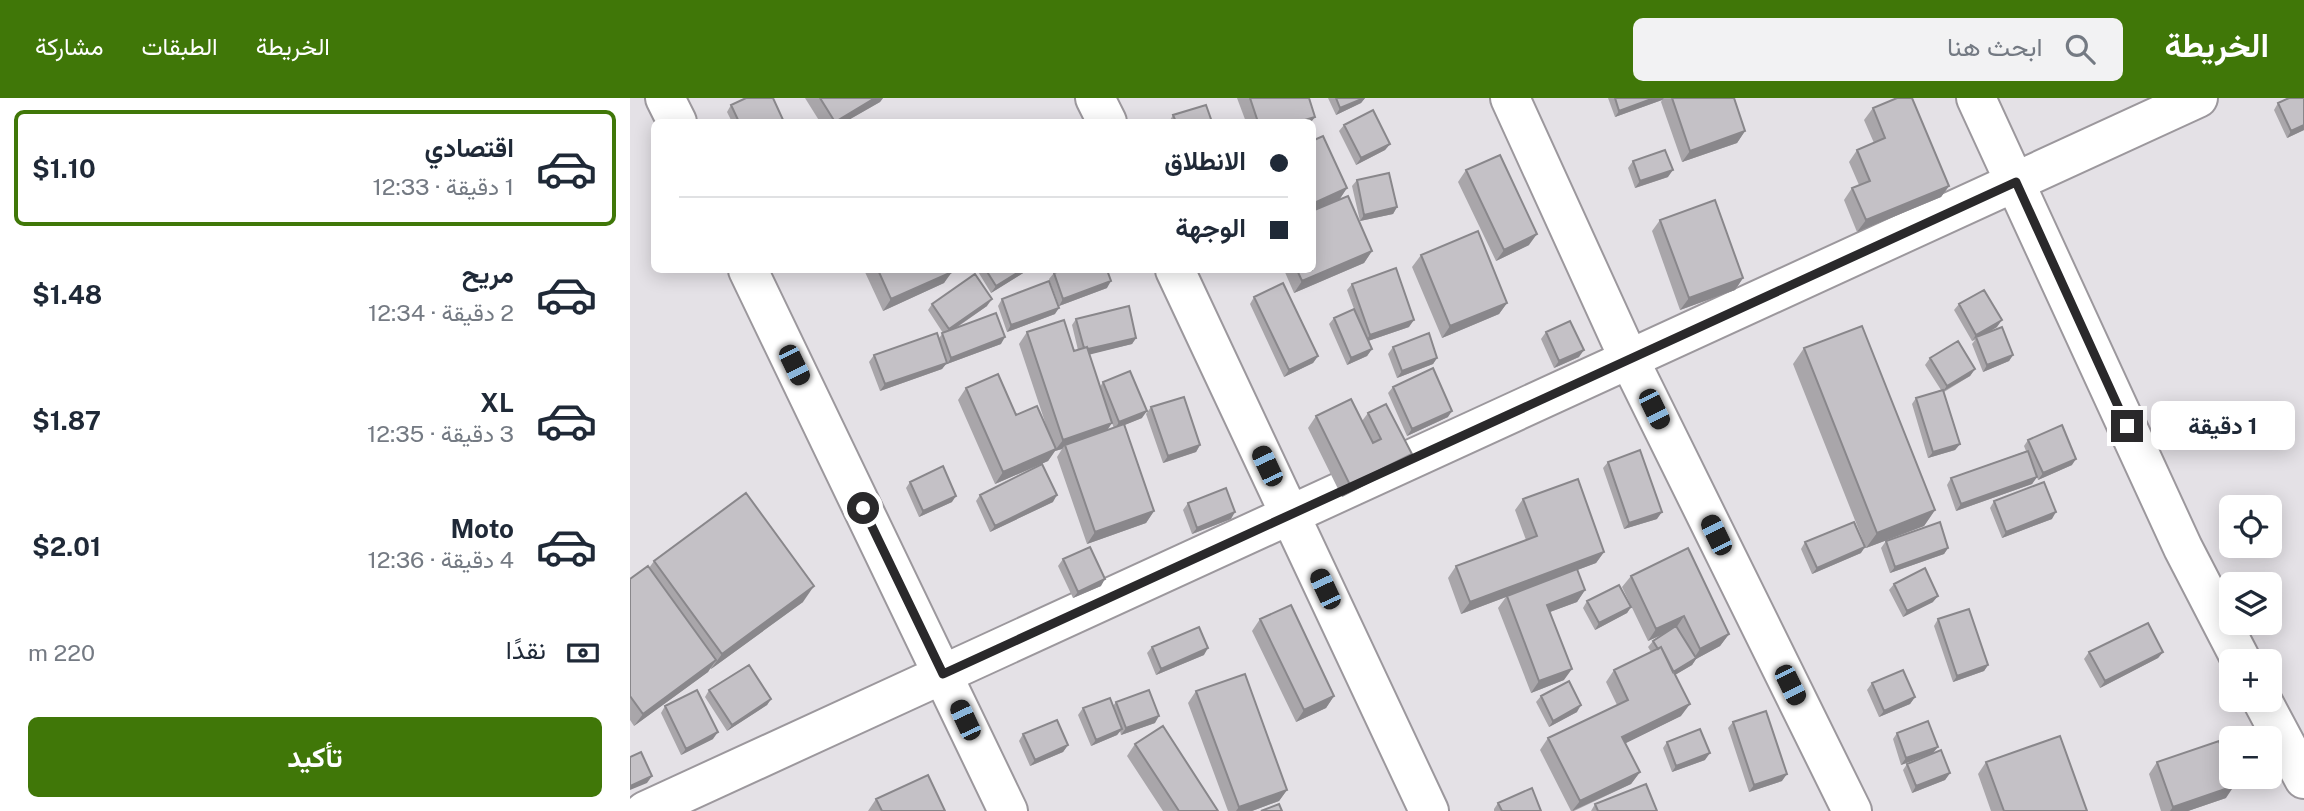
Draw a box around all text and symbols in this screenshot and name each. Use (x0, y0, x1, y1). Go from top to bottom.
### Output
search box (1633, 18, 2123, 81)
text: الخريطة (2165, 26, 2269, 64)
icon: search (2061, 30, 2099, 68)
text: ابحث هنا (1947, 31, 2043, 62)
text: مشاركة (35, 32, 103, 60)
text: الطبقات (141, 32, 218, 60)
text: الخريطة (256, 32, 330, 60)
text: اقتصادي (425, 132, 514, 163)
icon: car (535, 137, 598, 200)
text: الانطلاق (1164, 145, 1246, 176)
text: $1.10 (32, 153, 96, 184)
text: 1 دقيقة · 12:33 (372, 173, 514, 200)
text: الوجهة (1175, 212, 1246, 243)
text: مريح (462, 258, 514, 289)
icon: car (535, 263, 598, 326)
text: $1.48 (32, 279, 102, 310)
text: 2 دقيقة · 12:34 (368, 299, 514, 326)
car (776, 342, 813, 388)
car (1636, 386, 1673, 432)
text: XL (480, 387, 514, 418)
icon: car (535, 389, 598, 452)
callout: 1 دقيقة (2152, 402, 2295, 450)
text: $1.87 (32, 405, 101, 436)
route end (2111, 410, 2143, 442)
text: 1 دقيقة (2188, 412, 2258, 439)
text: 3 دقيقة · 12:35 (367, 420, 514, 447)
car (1249, 443, 1286, 489)
route start (847, 492, 879, 524)
map controls (2219, 495, 2282, 789)
button: locate (2219, 495, 2282, 558)
car (1698, 512, 1735, 558)
text: Moto (451, 513, 514, 544)
icon: car (535, 515, 598, 578)
text: $2.01 (32, 531, 101, 562)
text: 4 دقيقة · 12:36 (367, 546, 514, 573)
car (1307, 566, 1344, 612)
button: layers (2219, 572, 2282, 635)
text: نقدًا (506, 634, 546, 665)
icon: cash (564, 634, 602, 672)
text: 220 m (28, 639, 95, 666)
button: + (2219, 649, 2282, 712)
car (1772, 662, 1809, 708)
car (947, 697, 984, 743)
button: تأكيد (28, 717, 602, 797)
button: − (2219, 726, 2282, 789)

